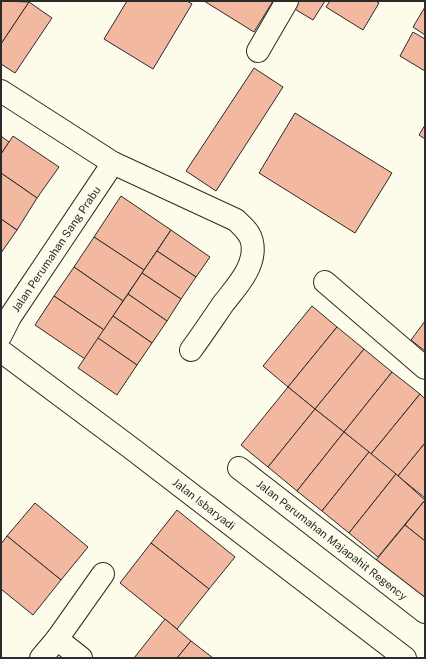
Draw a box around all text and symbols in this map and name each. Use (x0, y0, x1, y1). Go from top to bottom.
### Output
street label: Jalan Perumahan Sang Prabu (9, 184, 103, 314)
street label: Jalan Isbaryadi (171, 476, 237, 532)
street label: Jalan Perumahan Majapahit Regency (254, 478, 410, 603)

